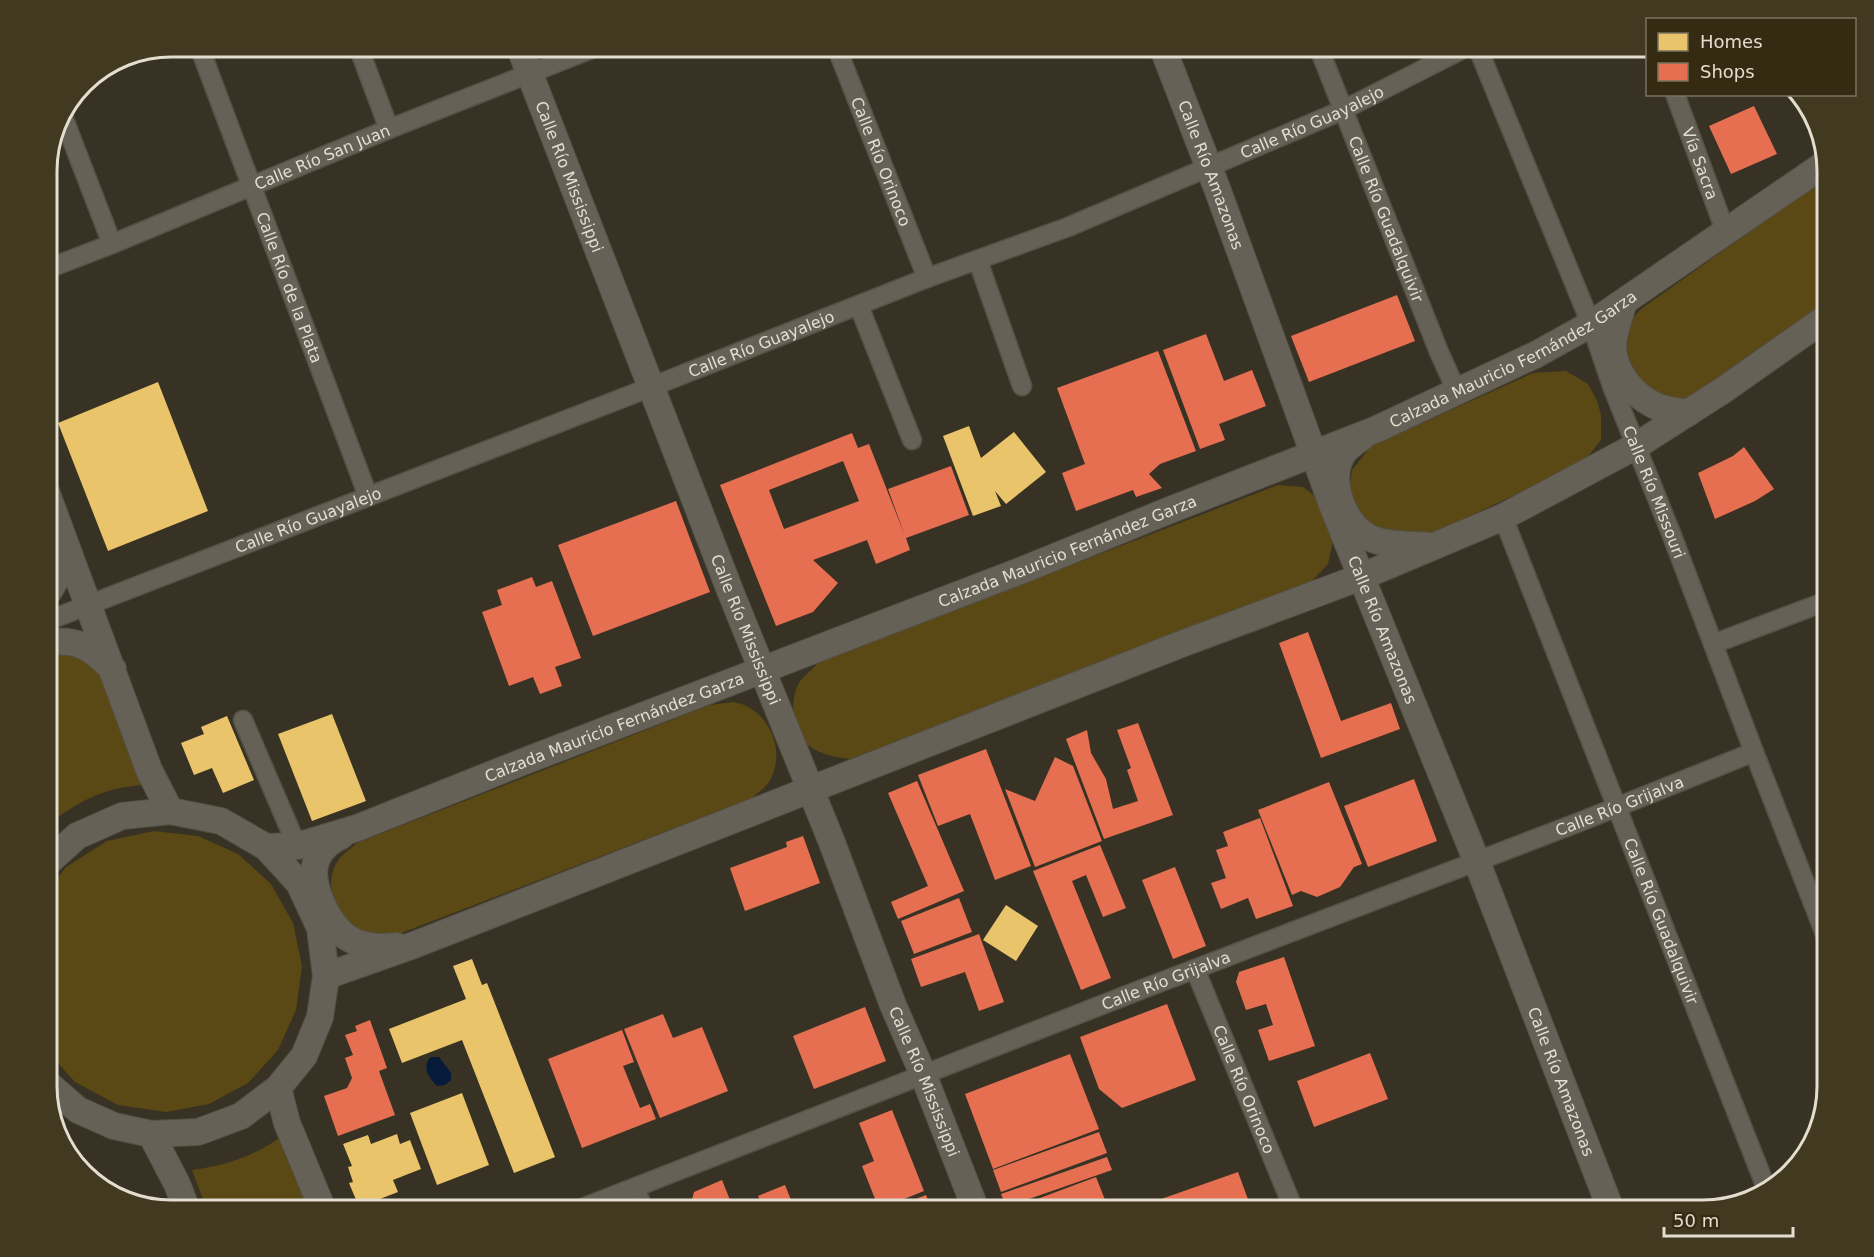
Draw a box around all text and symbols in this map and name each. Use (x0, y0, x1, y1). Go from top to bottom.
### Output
legend (1646, 18, 1856, 96)
text: Homes (1700, 31, 1763, 52)
text: Shops (1700, 61, 1755, 82)
street label: Calle Río Guayalejo (1237, 82, 1387, 163)
street label: Calle Río Orinoco (847, 94, 915, 229)
street label: Calle Río Mississippi (531, 98, 607, 255)
street label: Calle Río Amazonas (1174, 98, 1248, 252)
street label: Calle Río San Juan (251, 121, 393, 194)
street label: Vía Sacra (1678, 125, 1722, 202)
street label: Calle Río Guadalquivir (1344, 133, 1428, 305)
street label: Calle Río de la Plata (252, 210, 326, 366)
street label: Calzada Mauricio Fernández Garza (1386, 287, 1640, 432)
street label: Calle Río Guayalejo (685, 307, 837, 381)
street label: Calle Río Missouri (1619, 423, 1689, 561)
street label: Calle Río Guayalejo (232, 483, 384, 557)
street label: Calzada Mauricio Fernández Garza (935, 492, 1199, 611)
street label: Calle Río Mississippi (707, 552, 784, 708)
street label: Calle Río Amazonas (1344, 553, 1421, 707)
street label: Calzada Mauricio Fernández Garza (482, 669, 747, 786)
street label: Calle Río Grijalva (1553, 772, 1687, 840)
street label: Calle Río Guadalquivir (1620, 835, 1702, 1008)
street label: Calle Río Grijalva (1099, 947, 1233, 1014)
street label: Calle Río Mississippi (885, 1004, 963, 1159)
street label: Calle Río Amazonas (1524, 1004, 1598, 1159)
street label: Calle Río Orinoco (1209, 1022, 1279, 1157)
scale bar (1664, 1200, 1793, 1238)
text: 50 m (1673, 1210, 1719, 1231)

